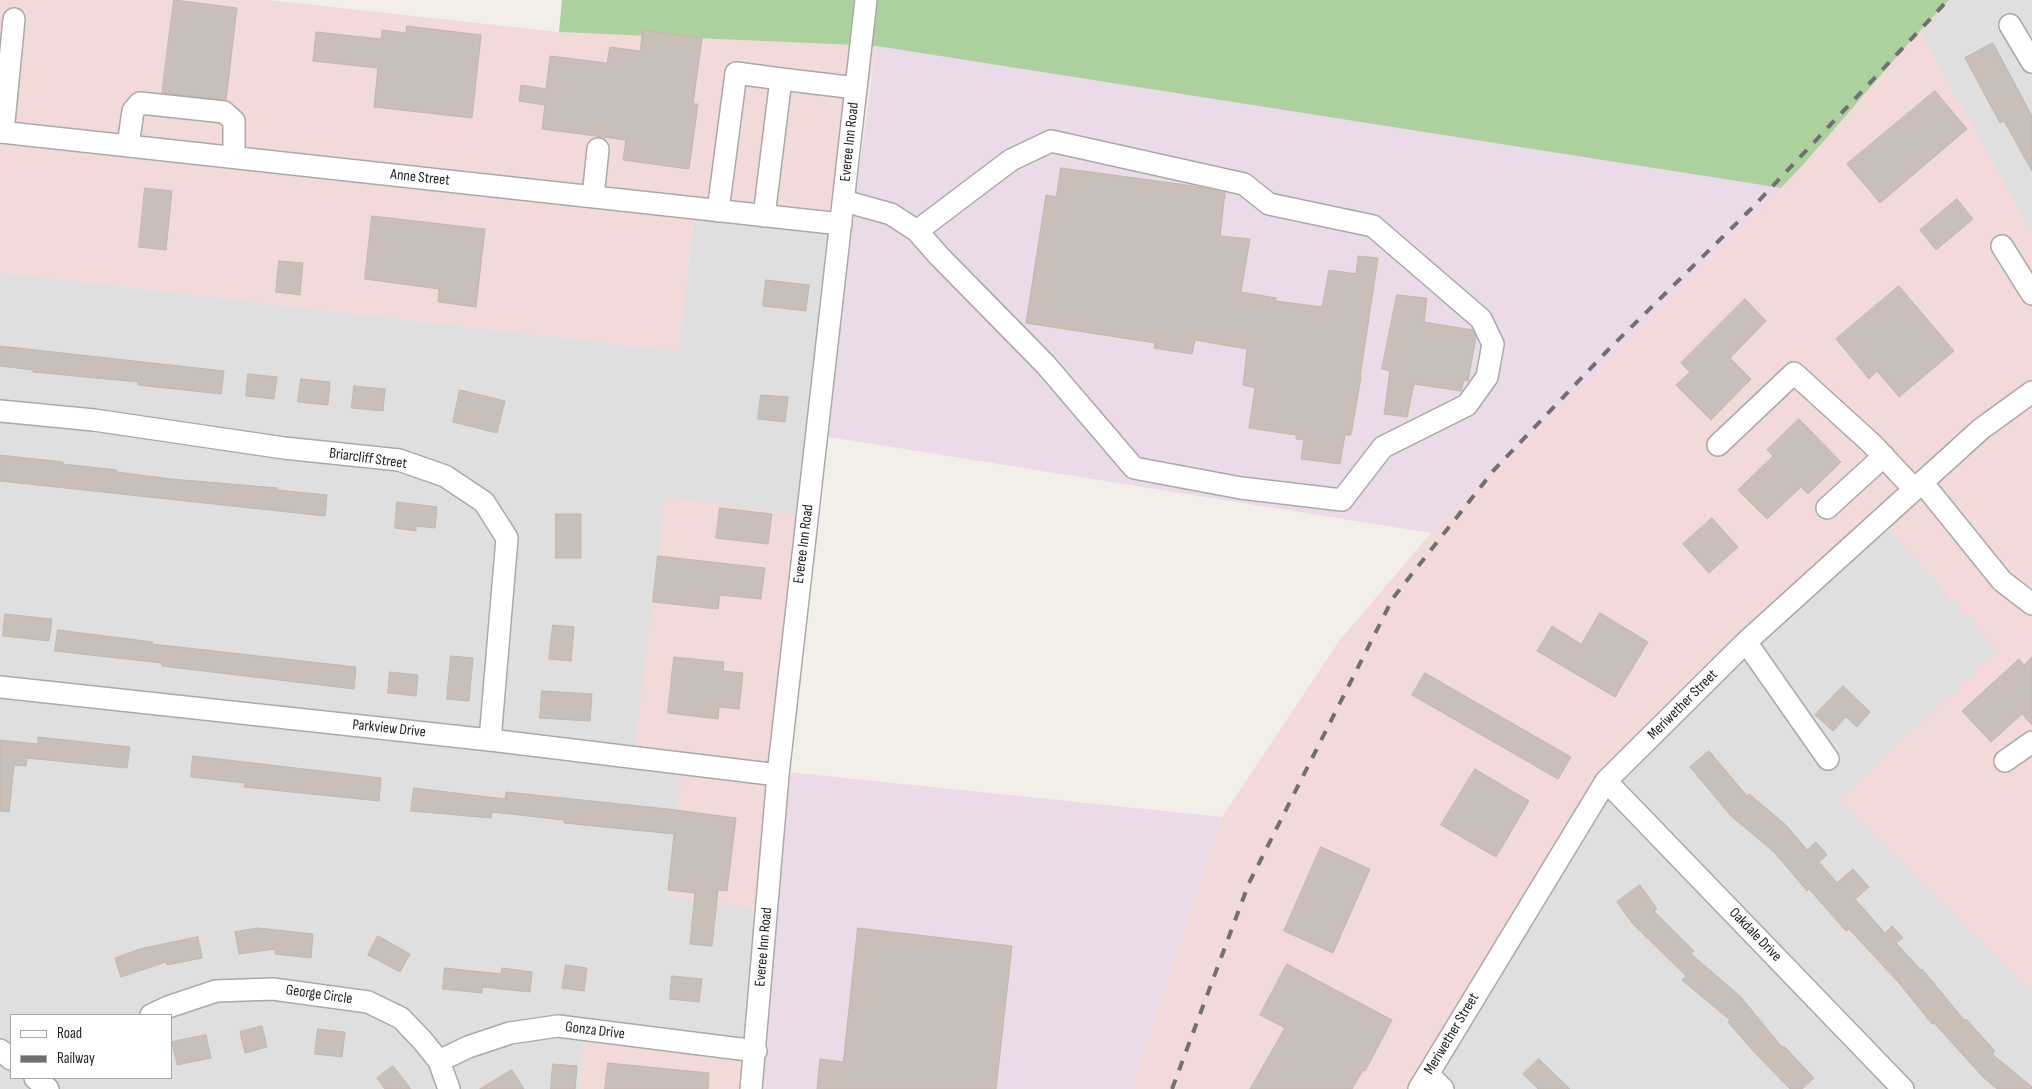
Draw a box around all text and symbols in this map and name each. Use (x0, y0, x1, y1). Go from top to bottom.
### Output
street label: Everee Inn Road (837, 101, 863, 183)
street label: Anne Street (389, 166, 451, 190)
street label: Briarcliff Street (328, 445, 408, 473)
street label: Everee Inn Road (790, 503, 818, 585)
street label: Meriwether Street (1644, 666, 1722, 744)
street label: Parkview Drive (352, 716, 426, 742)
street label: Oakdale Drive (1725, 904, 1785, 966)
street label: Everee Inn Road (752, 907, 776, 987)
street label: George Circle (285, 981, 353, 1009)
street label: Meriwether Street (1421, 990, 1483, 1078)
legend (10, 1014, 172, 1079)
street label: Gonza Drive (564, 1018, 626, 1044)
text: Road (57, 1024, 82, 1043)
text: Railway (57, 1049, 95, 1068)

